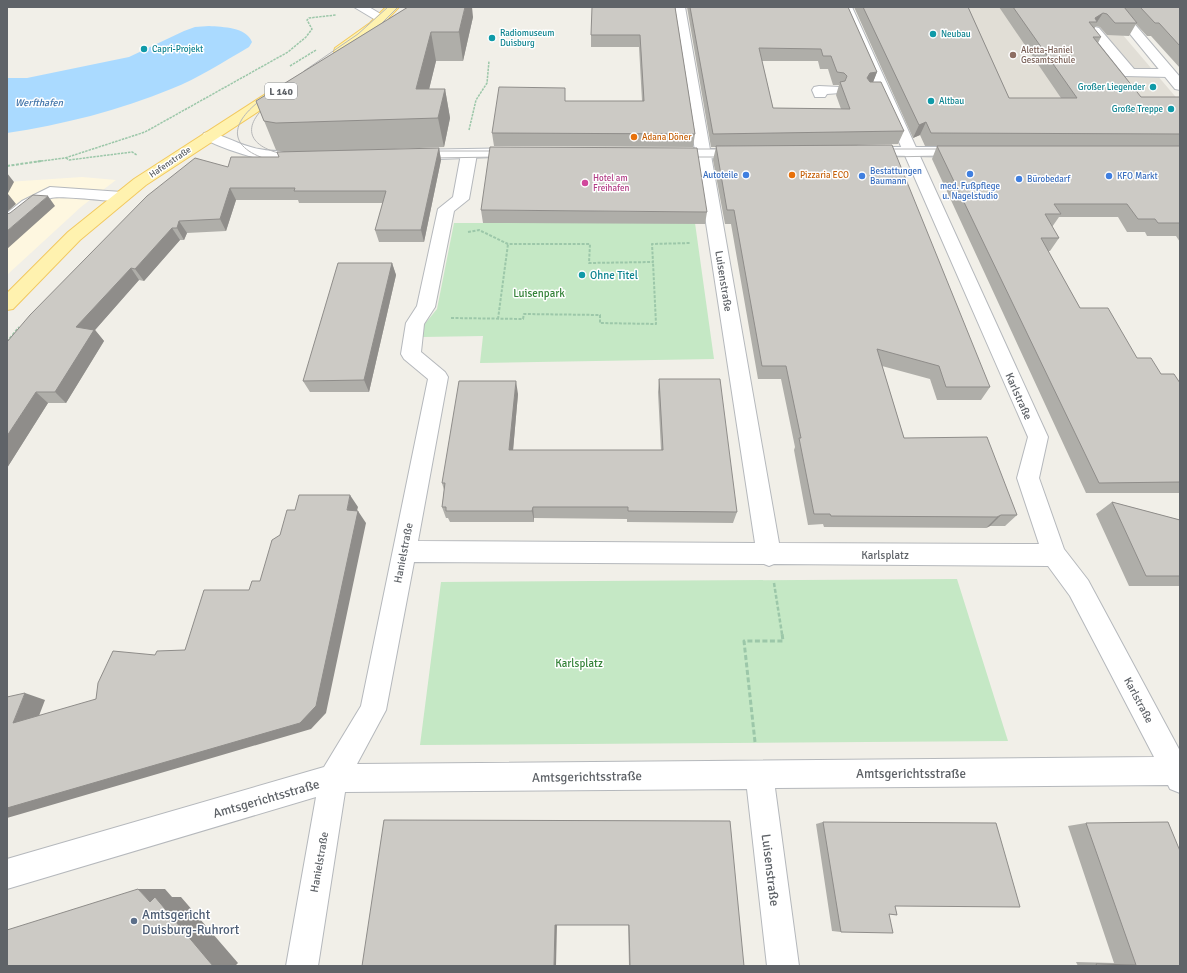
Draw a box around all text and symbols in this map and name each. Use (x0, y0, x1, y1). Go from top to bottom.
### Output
place label: Radiomuseum Duisburg (500, 28, 554, 49)
marker: Neubau (928, 29, 938, 39)
place label: Neubau (941, 29, 971, 40)
marker: Radiomuseum Duisburg (487, 33, 497, 43)
marker: Capri-Projekt (139, 44, 149, 54)
place label: Capri-Projekt (152, 44, 203, 55)
place label: Aletta-Haniel Gesamtschule (1021, 45, 1076, 66)
marker: Aletta-Haniel Gesamtschule (1008, 50, 1018, 60)
place label: Großer Liegender (1078, 82, 1146, 93)
marker: Großer Liegender (1148, 82, 1158, 92)
road number: L 140 (265, 83, 297, 99)
marker: Altbau (926, 96, 936, 106)
place label: Altbau (939, 96, 964, 107)
water label: Werfthafen (15, 97, 63, 109)
place label: Große Treppe (1112, 104, 1163, 115)
marker: Große Treppe (1166, 104, 1176, 114)
marker: Adana Döner (629, 132, 639, 142)
place label: Adana Döner (642, 132, 692, 143)
street label: Hafenstraße (147, 144, 194, 180)
place label: Bestattungen Baumann (870, 166, 922, 187)
marker: med. Fußpflege u. Nagelstudio (965, 169, 975, 179)
place label: Autoteile (703, 170, 738, 181)
marker: Autoteile (741, 170, 751, 180)
marker: Pizzaria ECO (787, 170, 797, 180)
place label: Pizzaria ECO (800, 170, 849, 181)
marker: Bestattungen Baumann (857, 171, 867, 181)
marker: KFO Markt (1104, 171, 1114, 181)
place label: KFO Markt (1117, 171, 1158, 182)
place label: Hotel am Freihafen (593, 173, 629, 194)
marker: Bürobedarf (1014, 174, 1024, 184)
place label: Bürobedarf (1027, 174, 1071, 185)
marker: Hotel am Freihafen (580, 178, 590, 188)
place label: med. Fußpflege u. Nagelstudio (940, 181, 1000, 202)
street label: Luisenstraße (712, 250, 735, 312)
place label: Ohne Titel (590, 269, 638, 282)
marker: Ohne Titel (577, 270, 587, 280)
park label: Luisenpark (513, 287, 565, 300)
street label: Karlstraße (1002, 371, 1035, 422)
street label: Hanielstraße (391, 522, 416, 584)
street label: Karlsplatz (861, 549, 909, 562)
park label: Karlsplatz (555, 657, 603, 670)
street label: Karlstraße (1121, 675, 1156, 725)
street label: Amtsgerichtsstraße (856, 766, 966, 782)
street label: Amtsgerichtsstraße (532, 768, 642, 786)
street label: Amtsgerichtsstraße (211, 776, 321, 822)
street label: Hanielstraße (308, 831, 331, 893)
street label: Luisenstraße (758, 833, 782, 907)
place label: Amtsgericht Duisburg-Ruhrort (142, 907, 240, 938)
marker: Amtsgericht Duisburg-Ruhrort (129, 916, 139, 926)

